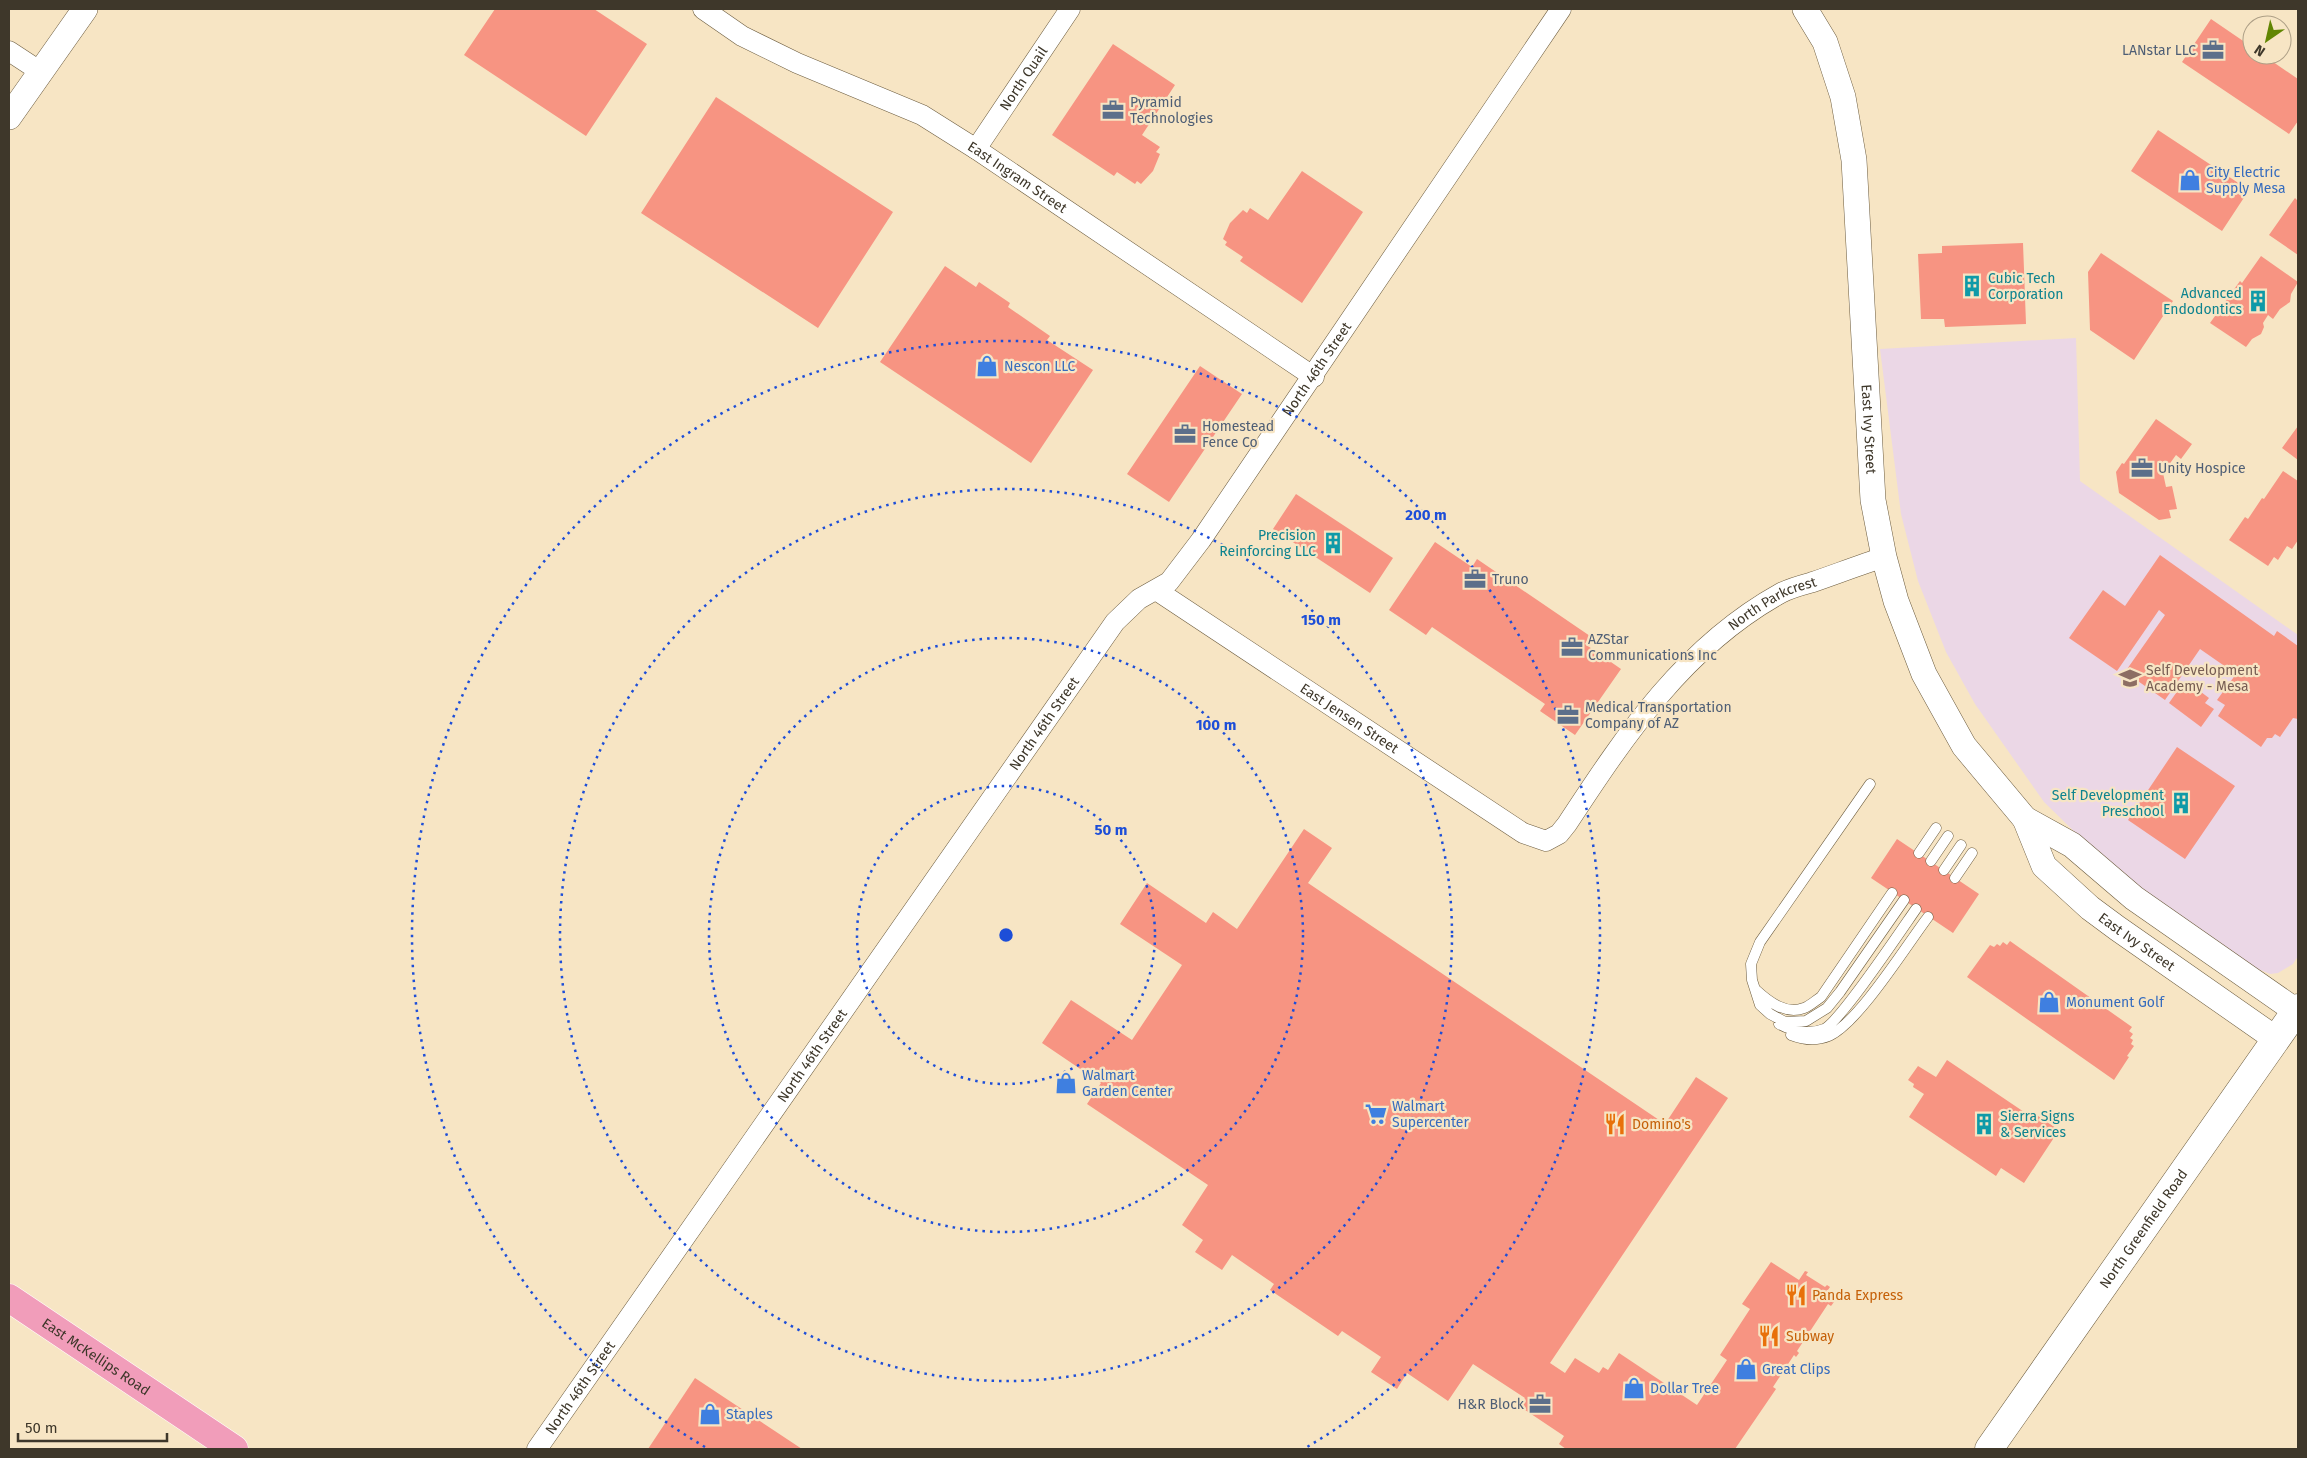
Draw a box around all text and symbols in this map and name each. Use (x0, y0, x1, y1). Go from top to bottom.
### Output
north arrow (2242, 15, 2292, 65)
office icon: LANstar LLC (2200, 37, 2226, 63)
text: N (2251, 41, 2269, 60)
place label: LANstar LLC (2122, 42, 2196, 59)
street label: North Quail (996, 43, 1051, 114)
place label: Pyramid Technologies (1130, 94, 1213, 127)
office icon: Pyramid Technologies (1100, 97, 1126, 123)
street label: East Ingram Street (964, 138, 1071, 217)
place label: City Electric Supply Mesa (2206, 164, 2286, 197)
shop icon: City Electric Supply Mesa (2177, 167, 2203, 193)
place label: Cubic Tech Corporation (1988, 270, 2064, 303)
building icon: Cubic Tech Corporation (1959, 273, 1985, 299)
place label: Advanced Endodontics (2163, 285, 2242, 318)
building icon: Advanced Endodontics (2245, 288, 2271, 314)
street label: North 46th Street (1279, 318, 1356, 420)
shop icon: Nescon LLC (974, 353, 1000, 379)
place label: Nescon LLC (1004, 358, 1076, 375)
street label: East Ivy Street (1858, 384, 1880, 475)
place label: Homestead Fence Co (1202, 418, 1274, 451)
office icon: Homestead Fence Co (1172, 421, 1198, 447)
office icon: Unity Hospice (2129, 455, 2155, 481)
place label: Unity Hospice (2158, 460, 2246, 477)
text: 200 m (1405, 506, 1447, 524)
place label: Precision Reinforcing LLC (1219, 527, 1316, 560)
building icon: Precision Reinforcing LLC (1320, 530, 1346, 556)
office icon: Truno (1462, 566, 1488, 592)
place label: Truno (1492, 571, 1529, 588)
street label: North Parkcrest (1725, 573, 1820, 634)
text: 150 m (1301, 611, 1341, 629)
place label: AZStar Communications Inc (1588, 631, 1717, 664)
office icon: AZStar Communications Inc (1559, 634, 1585, 660)
place label: Self Development Academy - Mesa (2146, 662, 2259, 695)
school or university icon: Self Development Academy - Mesa (2117, 665, 2143, 691)
street label: North 46th Street (1006, 673, 1083, 774)
street label: East Jensen Street (1297, 680, 1402, 758)
place label: Medical Transportation Company of AZ (1585, 699, 1732, 732)
office icon: Medical Transportation Company of AZ (1555, 702, 1581, 728)
text: 100 m (1196, 716, 1236, 734)
place label: Self Development Preschool (2052, 787, 2165, 820)
building icon: Self Development Preschool (2168, 790, 2194, 816)
text: 50 m (1094, 821, 1128, 839)
street label: East Ivy Street (2095, 909, 2179, 975)
centre of rings (997, 926, 1015, 944)
shop icon: Monument Golf (2036, 989, 2062, 1015)
place label: Monument Golf (2066, 994, 2165, 1011)
street label: North 46th Street (774, 1005, 851, 1106)
place label: Walmart Garden Center (1082, 1067, 1173, 1100)
shop icon: Walmart Garden Center (1053, 1070, 1079, 1096)
place label: Walmart Supercenter (1392, 1098, 1469, 1131)
supermarket icon: Walmart Supercenter (1363, 1101, 1389, 1127)
place label: Sierra Signs & Services (2000, 1108, 2075, 1141)
restaurant icon: Domino's (1602, 1111, 1628, 1137)
building icon: Sierra Signs & Services (1971, 1111, 1997, 1137)
place label: Domino's (1632, 1116, 1691, 1133)
street label: North Greenfield Road (2096, 1166, 2191, 1292)
restaurant icon: Panda Express (1783, 1282, 1809, 1308)
place label: Panda Express (1812, 1287, 1903, 1304)
street label: East McKellips Road (39, 1315, 153, 1399)
restaurant icon: Subway (1756, 1323, 1782, 1349)
place label: Subway (1786, 1328, 1834, 1345)
street label: North 46th Street (542, 1337, 619, 1438)
shop icon: Great Clips (1733, 1356, 1759, 1382)
place label: Great Clips (1762, 1361, 1831, 1378)
shop icon: Dollar Tree (1621, 1375, 1647, 1401)
place label: Dollar Tree (1650, 1380, 1719, 1397)
office icon: H&R Block (1527, 1391, 1553, 1417)
place label: H&R Block (1458, 1396, 1525, 1413)
shop icon: Staples (697, 1401, 723, 1427)
place label: Staples (726, 1406, 773, 1423)
scale bar (18, 1410, 166, 1442)
text: 50 m (25, 1419, 58, 1437)

